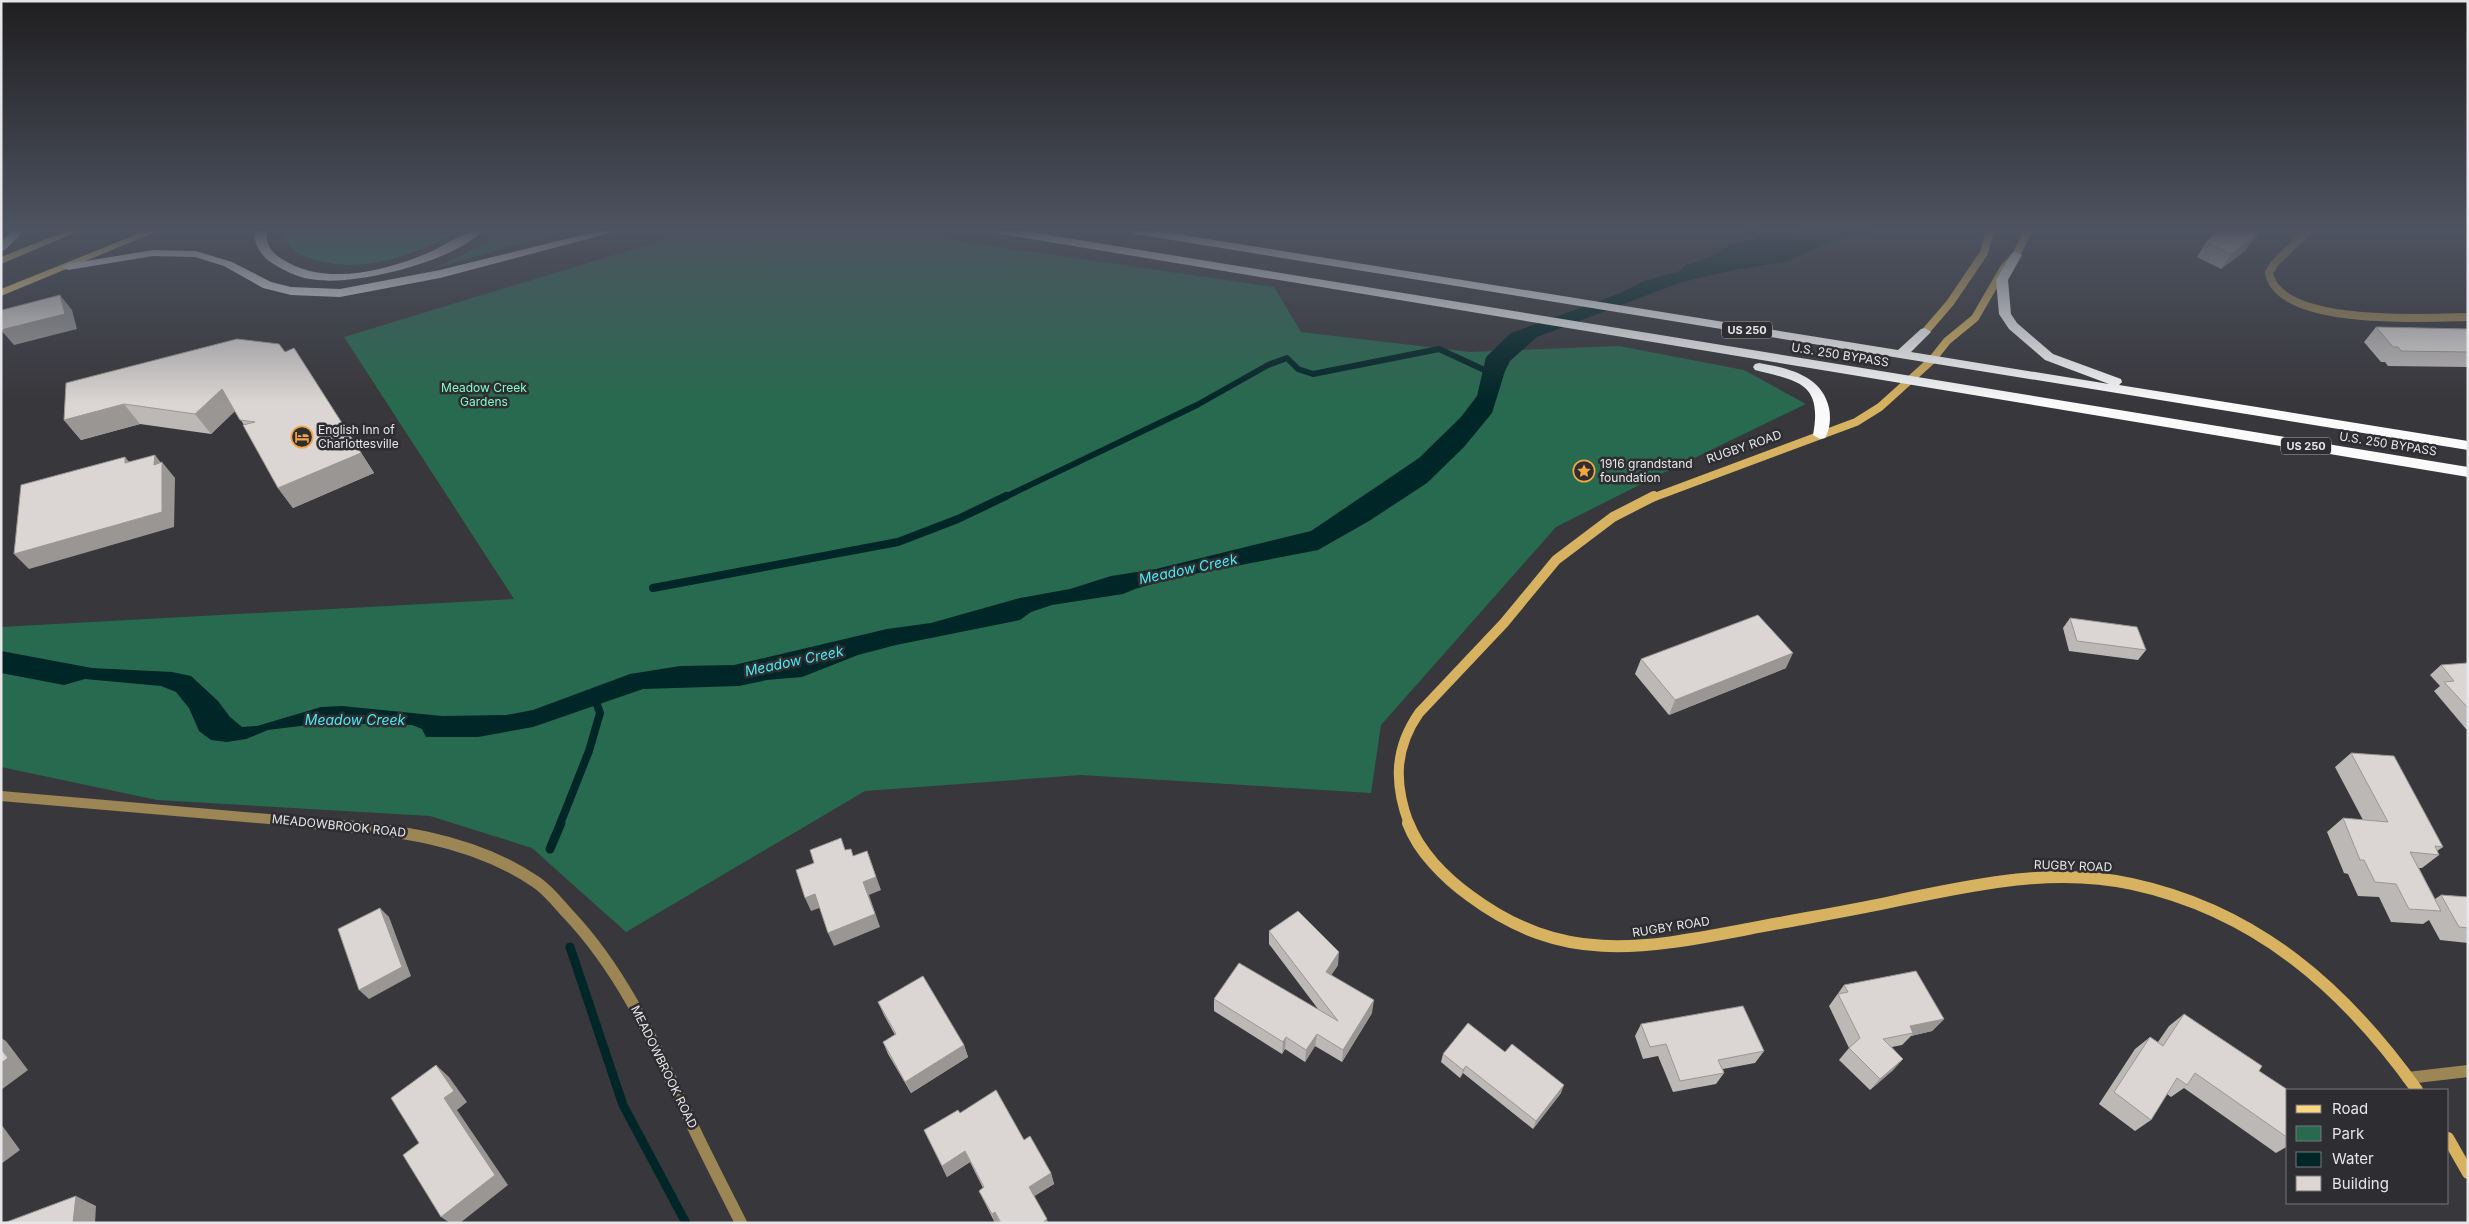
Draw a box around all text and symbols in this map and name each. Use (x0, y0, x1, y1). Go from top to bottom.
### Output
road number: US 250 (1722, 322, 1772, 338)
street label: U.S. 250 BYPASS (1790, 339, 1890, 370)
park label: Meadow Creek Gardens (441, 380, 527, 409)
place label: English Inn of Charlottesville (318, 422, 399, 451)
hotel icon: English Inn of Charlottesville (290, 425, 314, 449)
street label: RUGBY ROAD (1704, 427, 1783, 466)
street label: U.S. 250 BYPASS (2338, 428, 2438, 459)
road number: US 250 (2281, 438, 2331, 454)
place label: 1916 grandstand foundation (1600, 456, 1693, 485)
place icon: 1916 grandstand foundation (1572, 459, 1596, 483)
water label: Meadow Creek (1137, 550, 1239, 587)
water label: Meadow Creek (743, 642, 845, 679)
water label: Meadow Creek (305, 711, 406, 728)
street label: MEADOWBROOK ROAD (271, 811, 407, 840)
street label: RUGBY ROAD (2034, 857, 2112, 874)
street label: RUGBY ROAD (1631, 913, 1711, 940)
street label: MEADOWBROOK ROAD (628, 1003, 701, 1131)
legend (2286, 1089, 2449, 1204)
text: Road (2332, 1099, 2368, 1118)
text: Park (2332, 1124, 2365, 1143)
text: Water (2332, 1149, 2374, 1168)
text: Building (2332, 1174, 2389, 1193)

